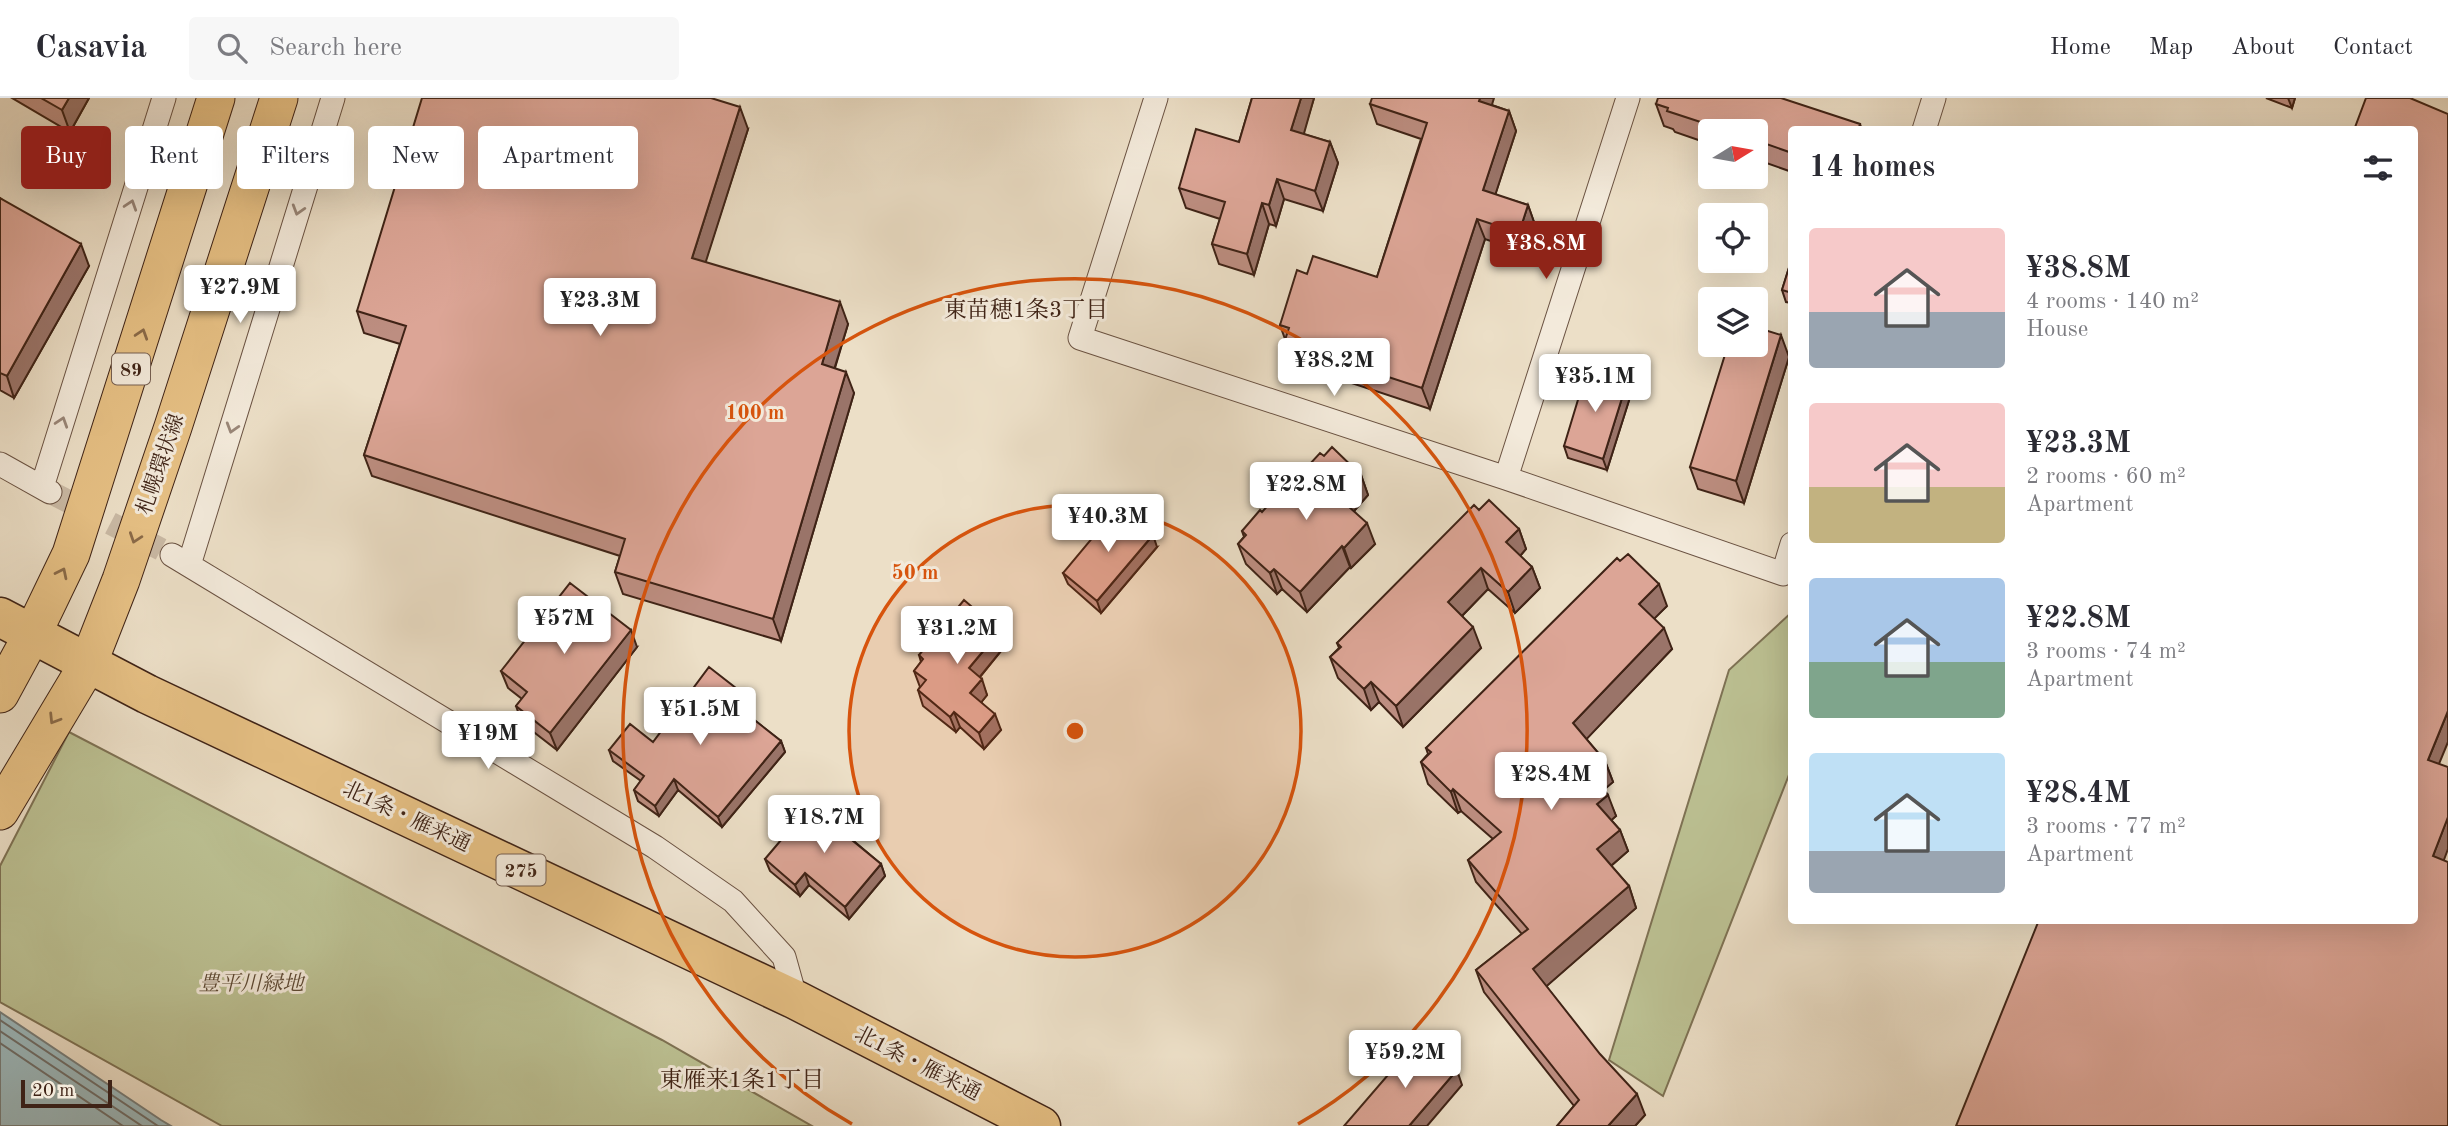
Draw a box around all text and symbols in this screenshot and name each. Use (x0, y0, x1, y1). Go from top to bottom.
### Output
search box (189, 17, 679, 80)
icon: search (213, 29, 251, 67)
text: Casavia (35, 32, 147, 65)
text: Search here (269, 35, 402, 61)
text: Home (2050, 36, 2111, 60)
text: Map (2149, 36, 2193, 60)
text: About (2231, 36, 2295, 60)
text: Contact (2333, 36, 2413, 60)
north arrow (1698, 119, 1768, 189)
map controls (1698, 119, 1768, 357)
chip: Buy (21, 126, 111, 189)
chip: Rent (125, 126, 223, 189)
chip: Filters (237, 126, 354, 189)
chip: New (368, 126, 464, 189)
chip: Apartment (478, 126, 638, 189)
icon: filters (2359, 149, 2397, 187)
text: 14 homes (1809, 153, 1935, 183)
one-way arrow (122, 200, 137, 212)
button: locate (1698, 203, 1768, 273)
one-way arrow (292, 204, 307, 216)
pin: ¥38.8M (1489, 222, 1603, 281)
text: ¥38.8M (1506, 232, 1586, 255)
text: ¥38.8M (2026, 254, 2131, 284)
icon: home (1865, 256, 1949, 340)
pin: ¥27.9M (183, 266, 297, 325)
text: ¥27.9M (200, 276, 280, 299)
pin: ¥23.3M (543, 278, 657, 338)
button: layers (1698, 287, 1768, 357)
text: ¥23.3M (560, 289, 640, 312)
text: 4 rooms · 140 m² (2026, 290, 2199, 313)
district label: 東苗穂1条3丁目 (944, 297, 1108, 322)
text: House (2026, 318, 2088, 341)
one-way arrow (133, 329, 148, 341)
pin: ¥38.2M (1277, 338, 1391, 398)
text: ¥38.2M (1294, 349, 1374, 372)
road number: 89 (112, 354, 150, 384)
pin: ¥35.1M (1538, 354, 1652, 414)
text: ¥35.1M (1555, 365, 1635, 388)
text: 100 m (725, 403, 785, 424)
street label: 札幌環状線 (133, 411, 188, 518)
one-way arrow (54, 417, 68, 429)
one-way arrow (225, 421, 240, 433)
text: ¥23.3M (2026, 429, 2131, 459)
icon: home (1865, 431, 1949, 515)
pin: ¥22.8M (1249, 462, 1363, 522)
text: 2 rooms · 60 m² (2026, 465, 2186, 488)
text: ¥22.8M (1266, 473, 1346, 496)
text: Apartment (2026, 493, 2134, 516)
pin: ¥40.3M (1051, 494, 1165, 554)
text: ¥40.3M (1068, 505, 1148, 528)
one-way arrow (129, 531, 143, 543)
text: 50 m (891, 563, 939, 584)
one-way arrow (54, 568, 68, 580)
pin: ¥57M (523, 596, 605, 656)
text: ¥22.8M (2026, 604, 2131, 634)
pin: ¥31.2M (900, 606, 1014, 666)
icon: home (1865, 606, 1949, 690)
text: ¥57M (534, 607, 594, 630)
text: ¥31.2M (917, 617, 997, 640)
text: 3 rooms · 74 m² (2026, 640, 2186, 663)
text: Apartment (2026, 668, 2134, 691)
pin: ¥51.5M (643, 688, 757, 747)
text: ¥51.5M (660, 698, 740, 721)
one-way arrow (49, 711, 62, 724)
pin: ¥19M (447, 712, 529, 771)
centre of rings (1063, 719, 1087, 743)
text: ¥19M (458, 722, 518, 745)
pin: ¥28.4M (1494, 752, 1608, 812)
text: ¥28.4M (1511, 763, 1591, 786)
street label: 北1条・雁来通 (339, 777, 474, 856)
text: ¥28.4M (2026, 779, 2131, 809)
icon: home (1865, 781, 1949, 865)
pin: ¥18.7M (767, 796, 881, 855)
text: ¥18.7M (784, 806, 864, 829)
text: 3 rooms · 77 m² (2026, 815, 2186, 838)
text: Apartment (2026, 843, 2134, 866)
road number: 275 (496, 855, 546, 886)
park label: 豊平川緑地 (199, 972, 305, 995)
street label: 北1条・雁来通 (851, 1022, 985, 1105)
pin: ¥59.2M (1348, 1030, 1462, 1090)
text: ¥59.2M (1365, 1041, 1445, 1064)
district label: 東雁来1条1丁目 (660, 1067, 824, 1092)
scale bar (21, 1077, 112, 1109)
text: 20 m (32, 1082, 74, 1101)

